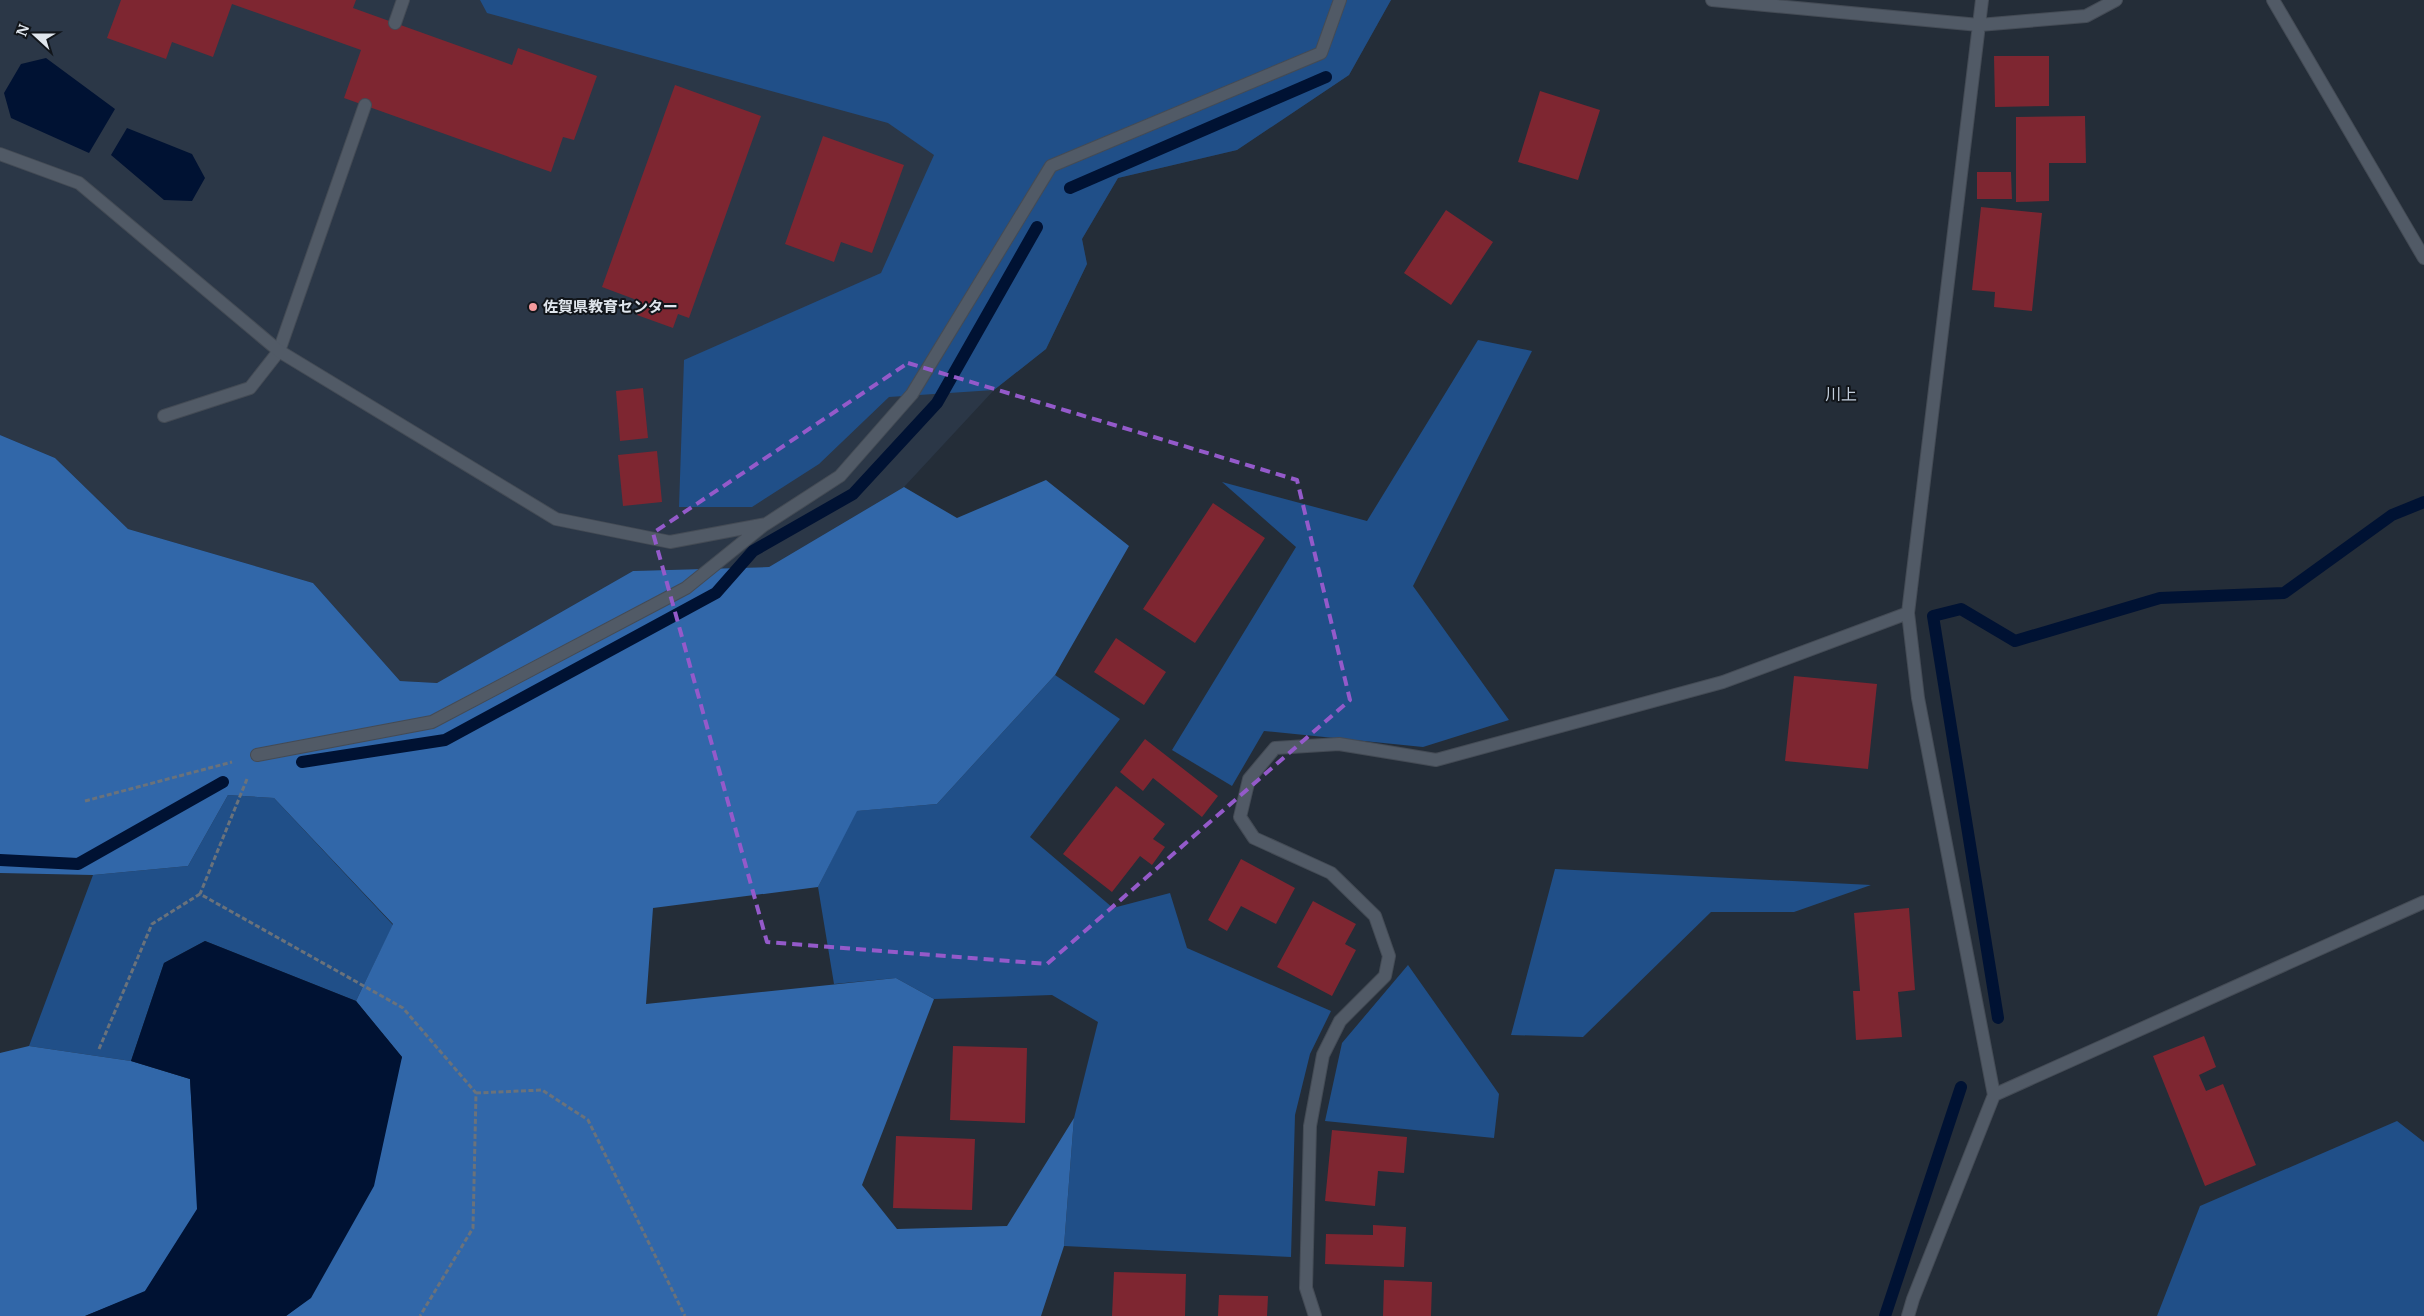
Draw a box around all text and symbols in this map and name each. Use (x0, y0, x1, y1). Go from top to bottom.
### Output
north arrow (10, 10, 60, 60)
text: N (12, 22, 33, 39)
place label: 佐賀県教育センター (543, 297, 678, 316)
marker: 佐賀県教育センター (527, 301, 539, 313)
district label: 川上 (1825, 384, 1857, 404)

